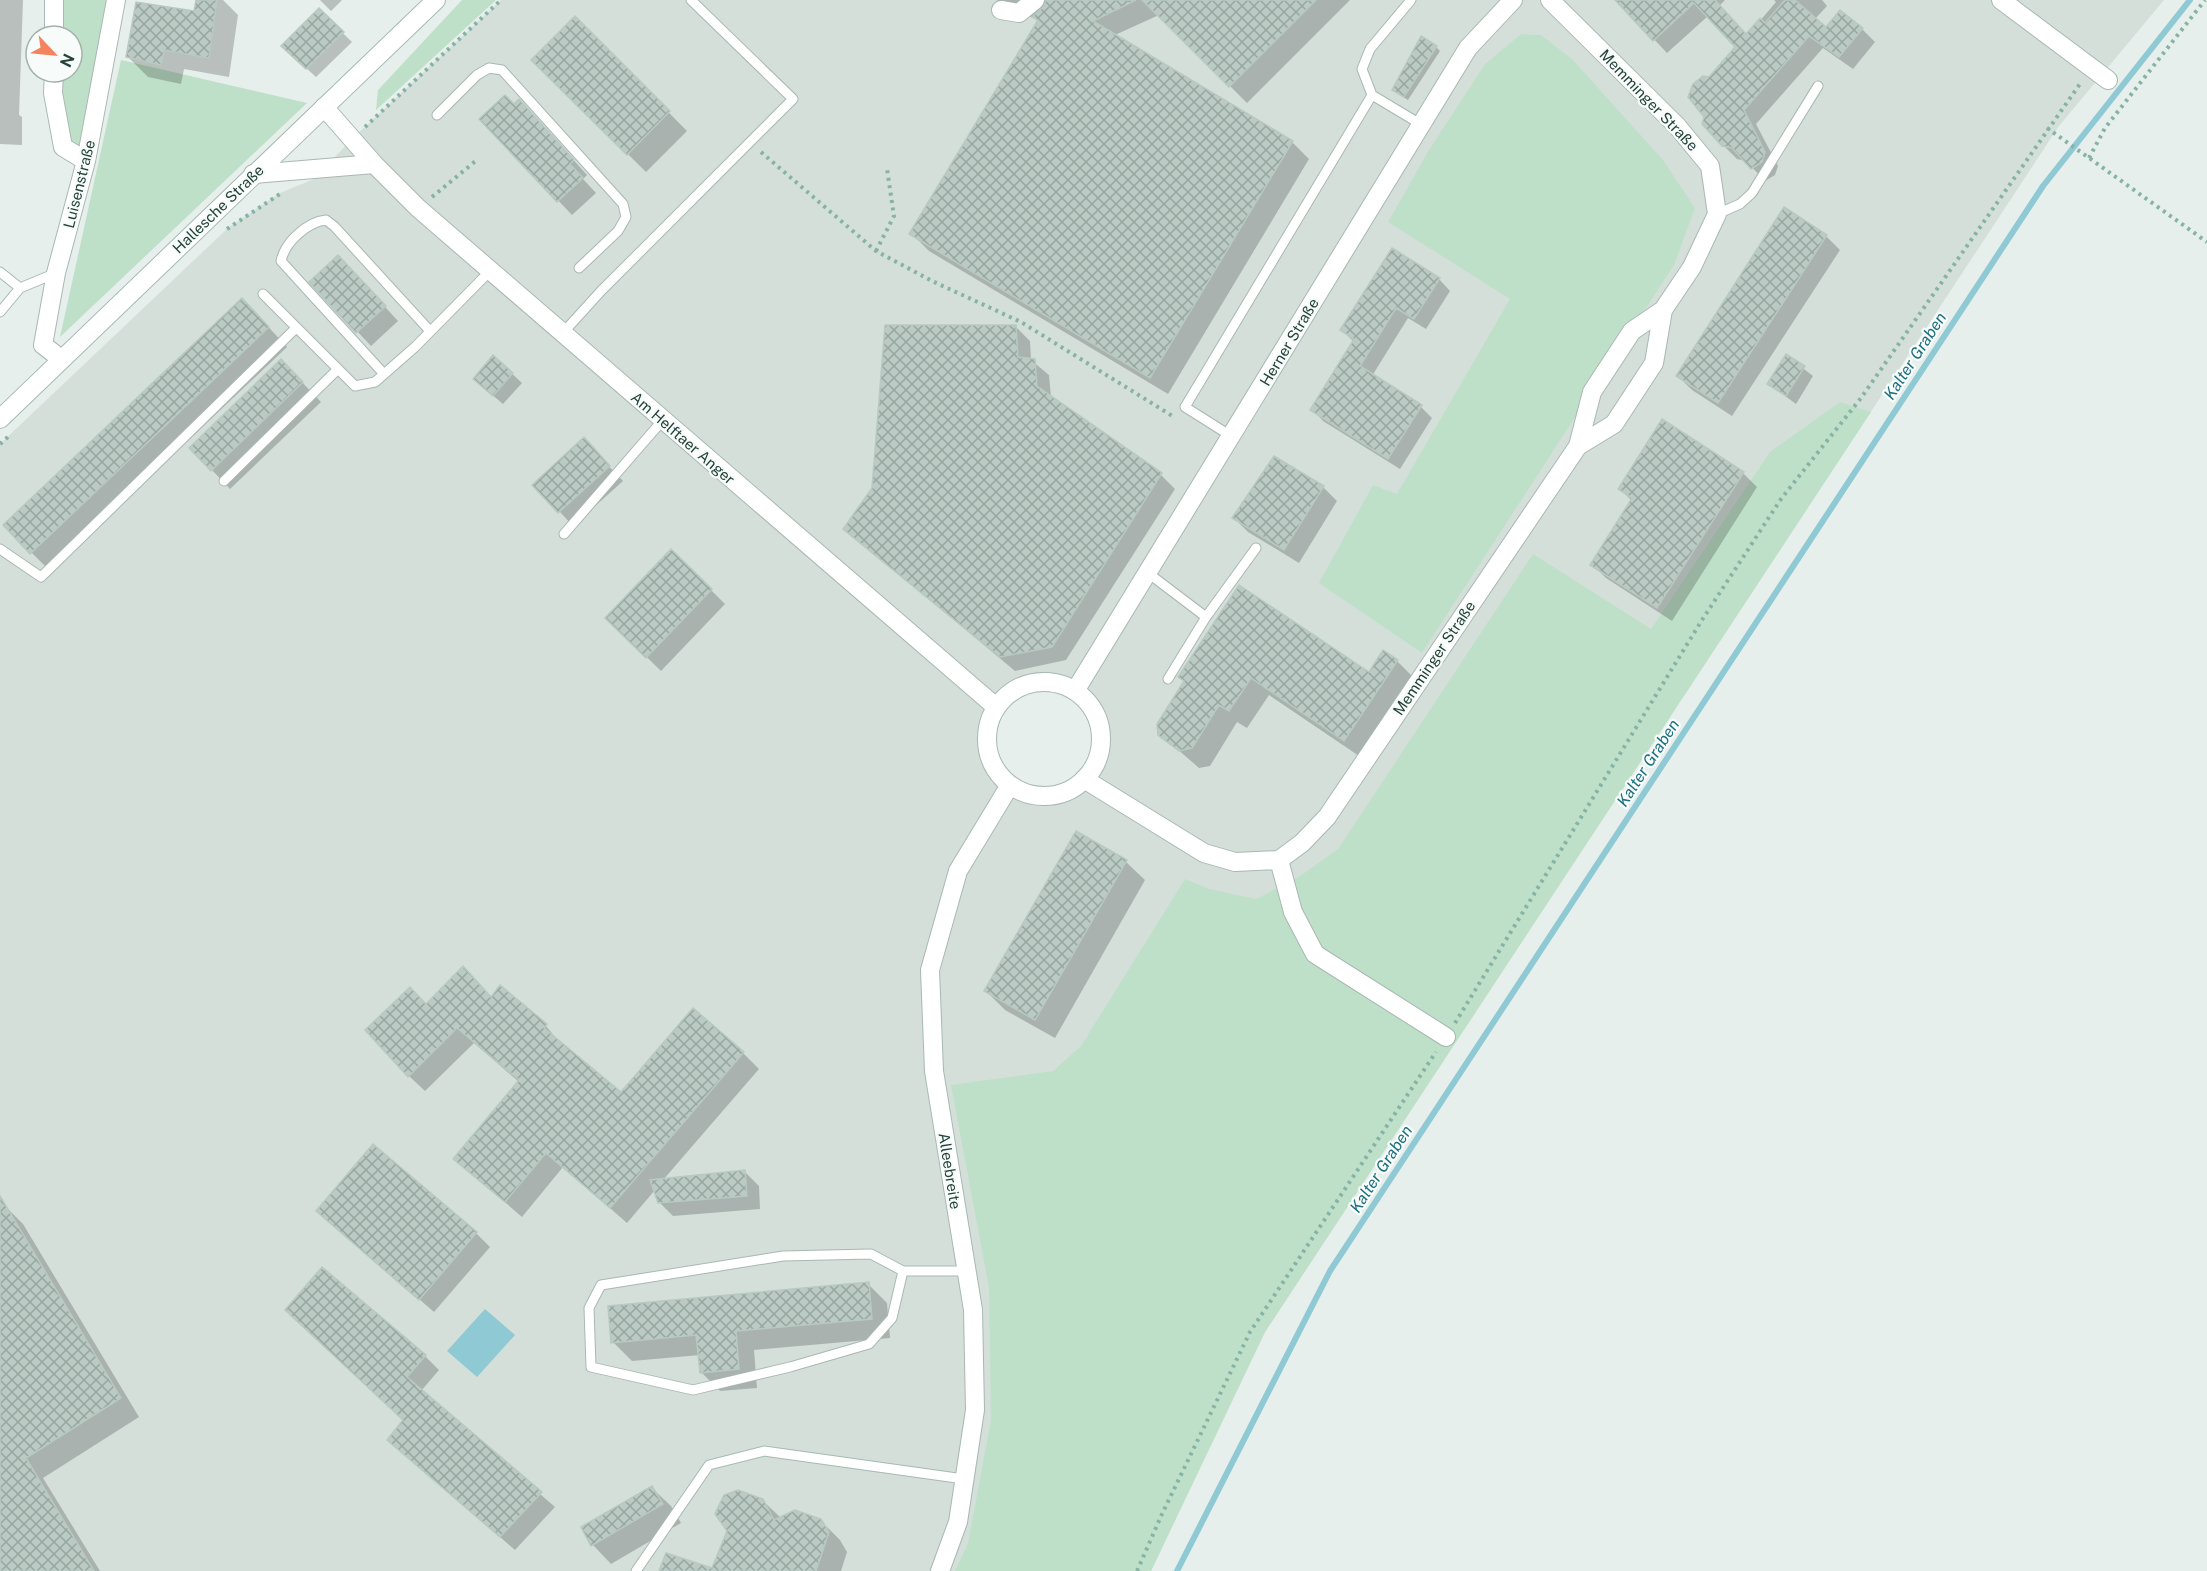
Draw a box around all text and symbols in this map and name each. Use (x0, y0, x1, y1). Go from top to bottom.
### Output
north arrow (24, 24, 84, 84)
street label: Memminger Straße (1596, 46, 1702, 154)
text: N (56, 51, 78, 70)
street label: Luisenstraße (60, 138, 98, 230)
street label: Hallesche Straße (169, 161, 267, 257)
street label: Herner Straße (1256, 295, 1322, 389)
water label: Kalter Graben (1880, 309, 1950, 403)
street label: Am Helftaer Anger (628, 388, 738, 488)
street label: Memminger Straße (1389, 598, 1479, 718)
water label: Kalter Graben (1613, 716, 1683, 810)
water label: Kalter Graben (1346, 1122, 1416, 1216)
street label: Alleebreite (936, 1132, 964, 1210)

